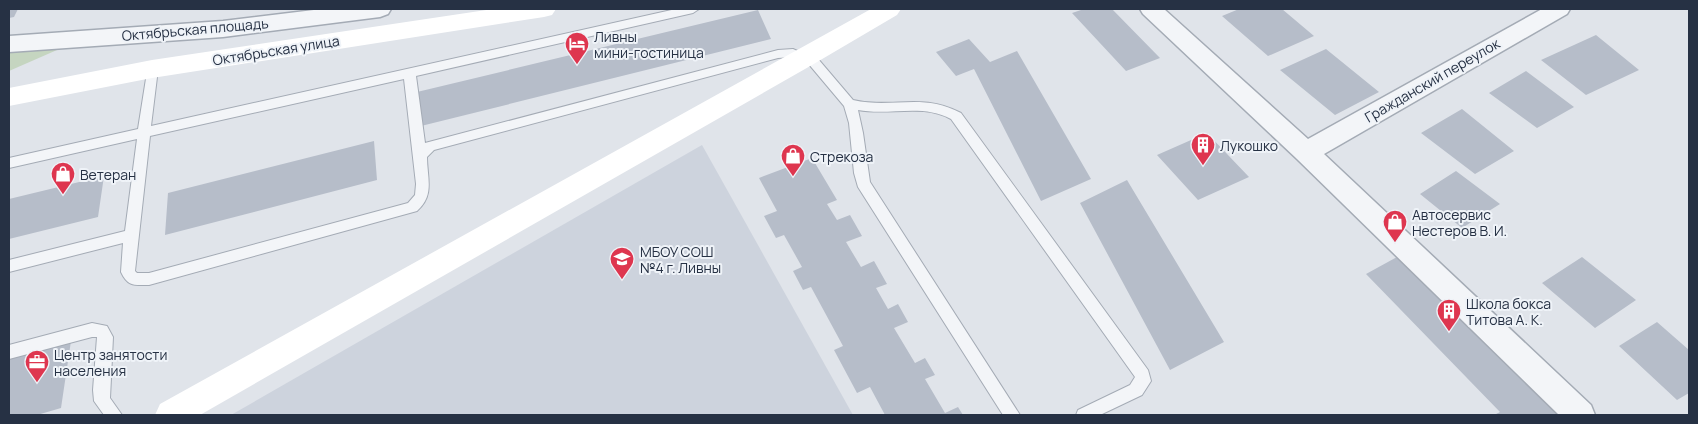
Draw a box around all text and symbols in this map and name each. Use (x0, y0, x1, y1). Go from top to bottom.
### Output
street label: Октябрьская площадь (121, 13, 269, 45)
place label: Ливны мини-гостиница (594, 27, 704, 62)
street label: Октябрьская улица (211, 31, 341, 69)
hotel icon: Ливны мини-гостиница (564, 31, 590, 65)
street label: Гражданский переулок (1361, 33, 1504, 126)
building icon: Лукошко (1190, 132, 1216, 166)
place label: Лукошко (1220, 136, 1278, 155)
shop icon: Стрекоза (780, 143, 806, 177)
place label: Стрекоза (810, 147, 873, 166)
shop icon: Ветеран (50, 161, 76, 195)
place label: Ветеран (80, 165, 136, 184)
place label: Автосервис Нестеров В. И. (1412, 205, 1507, 240)
shop icon: Автосервис Нестеров В. И. (1382, 209, 1408, 243)
place label: МБОУ СОШ №4 г. Ливны (640, 242, 721, 277)
school or university icon: МБОУ СОШ №4 г. Ливны (609, 246, 635, 280)
place label: Школа бокса Титова А. К. (1466, 294, 1551, 329)
building icon: Школа бокса Титова А. К. (1436, 298, 1462, 332)
place label: Центр занятости населения (54, 345, 167, 380)
office icon: Центр занятости населения (24, 349, 50, 383)

